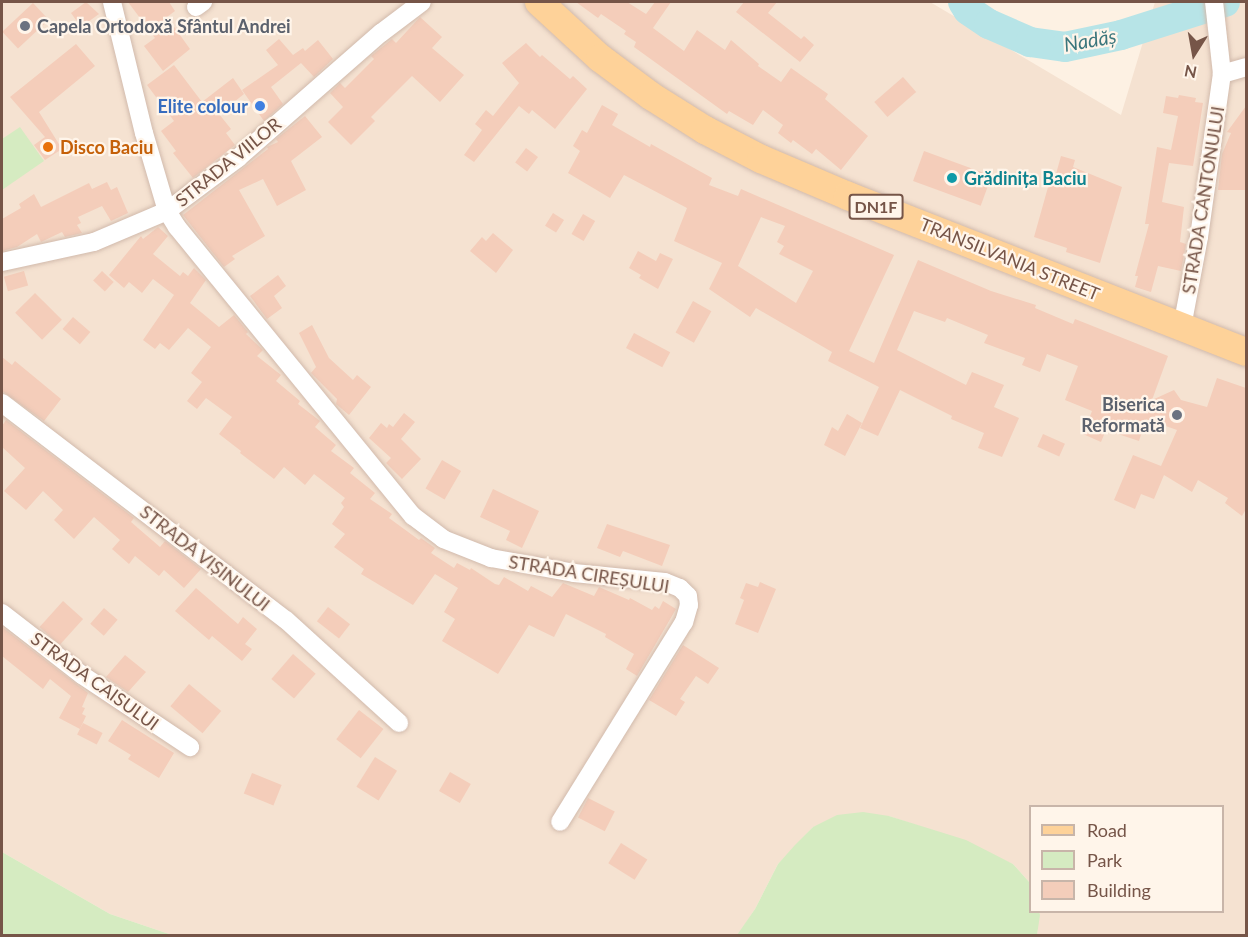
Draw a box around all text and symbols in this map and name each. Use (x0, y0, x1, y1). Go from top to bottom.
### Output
place label: Capela Ortodoxă Sfântul Andrei (37, 15, 291, 37)
marker: Capela Ortodoxă Sfântul Andrei (18, 19, 32, 33)
water label: Nadăș (1062, 24, 1118, 56)
north arrow (1164, 24, 1224, 84)
text: N (1183, 62, 1198, 83)
place label: Elite colour (157, 95, 248, 117)
marker: Elite colour (253, 99, 267, 113)
street label: STRADA CANTONULUI (1177, 104, 1229, 296)
street label: STRADA VIILOR (170, 113, 286, 211)
place label: Disco Baciu (60, 136, 153, 158)
marker: Disco Baciu (41, 140, 55, 154)
place label: Grădinița Baciu (964, 167, 1087, 189)
marker: Grădinița Baciu (945, 171, 959, 185)
road number: DN1F (848, 194, 904, 220)
street label: TRANSILVANIA STREET (917, 213, 1103, 305)
place label: Biserica Reformată (1081, 394, 1165, 436)
marker: Biserica Reformată (1170, 408, 1184, 422)
street label: STRADA VIȘINULUI (135, 500, 275, 616)
street label: STRADA CIREȘULUI (507, 551, 671, 597)
street label: STRADA CAISULUI (27, 627, 163, 735)
legend (1029, 805, 1224, 913)
text: Road (1087, 819, 1127, 841)
text: Park (1087, 849, 1122, 871)
text: Building (1087, 879, 1151, 901)

